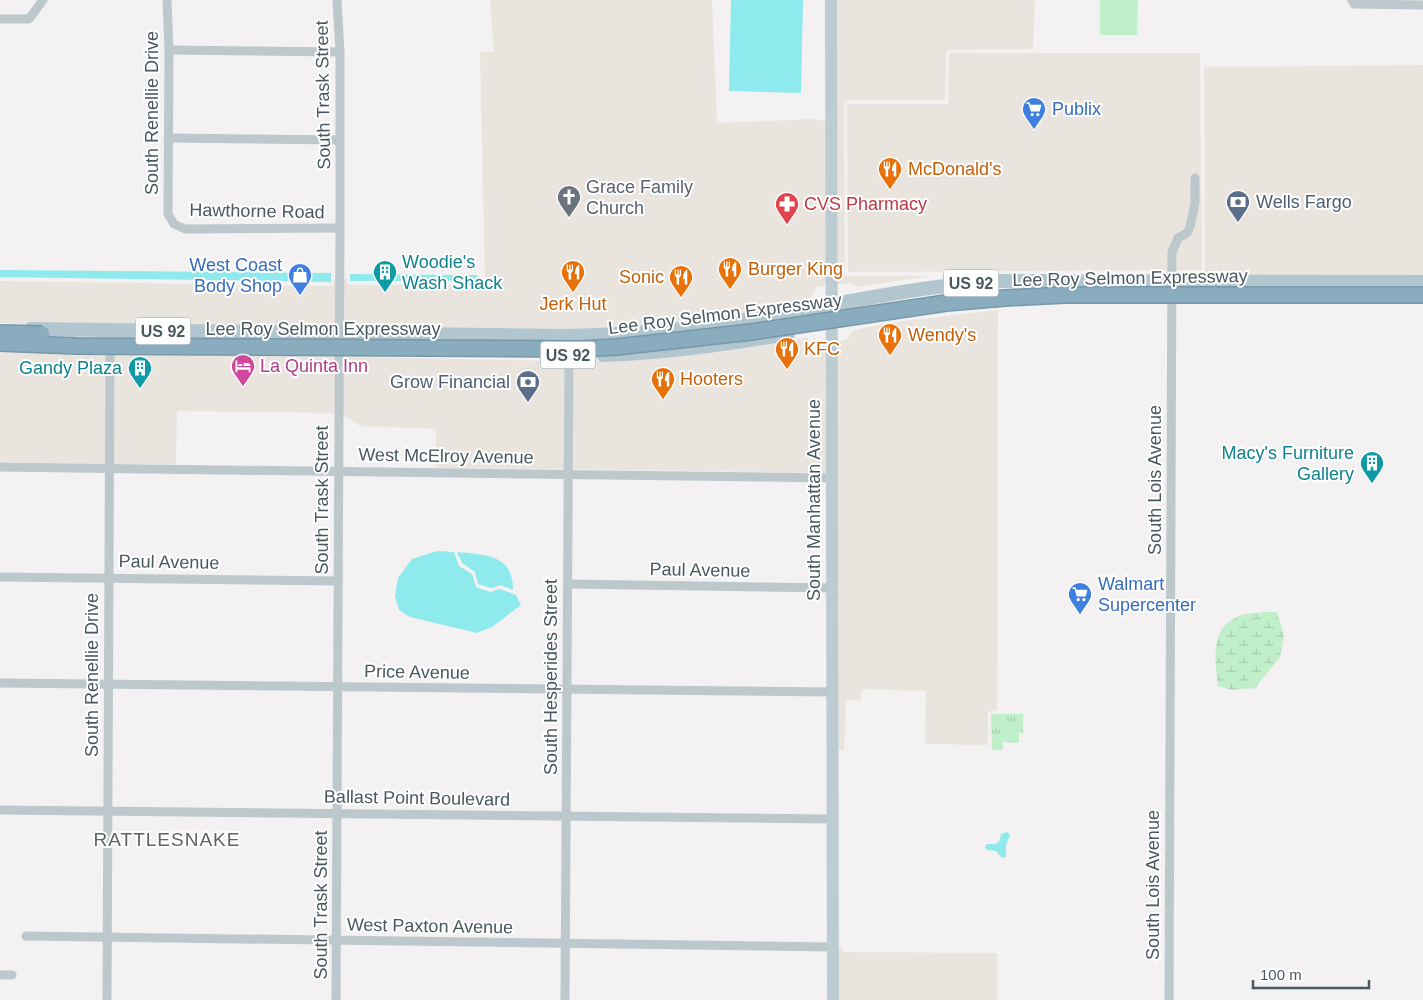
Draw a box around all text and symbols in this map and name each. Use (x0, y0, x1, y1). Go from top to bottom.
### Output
street label: South Trask Street (312, 20, 334, 170)
street label: South Renellie Drive (142, 31, 162, 195)
supermarket icon: Publix (1021, 96, 1047, 130)
place label: Publix (1052, 99, 1101, 119)
restaurant icon: McDonald's (877, 156, 903, 190)
place label: McDonald's (908, 159, 1001, 179)
place label: Grace Family Church (586, 177, 693, 218)
church icon: Grace Family Church (556, 184, 582, 218)
bank icon: Wells Fargo (1225, 189, 1251, 223)
pharmacy icon: CVS Pharmacy (774, 191, 800, 225)
place label: Wells Fargo (1256, 192, 1352, 212)
place label: CVS Pharmacy (804, 194, 927, 214)
street label: Hawthorne Road (189, 200, 325, 222)
place label: Woodie's Wash Shack (402, 252, 503, 293)
place label: West Coast Body Shop (189, 255, 282, 296)
restaurant icon: Burger King (717, 256, 743, 290)
building icon: Woodie's Wash Shack (372, 259, 398, 293)
restaurant icon: Jerk Hut (560, 259, 586, 293)
place label: Burger King (748, 259, 843, 279)
shop icon: West Coast Body Shop (287, 262, 313, 296)
restaurant icon: Sonic (668, 264, 694, 298)
street label: Lee Roy Selmon Expressway (1012, 266, 1248, 290)
place label: Sonic (619, 267, 664, 287)
road number: US 92 (944, 270, 998, 296)
street label: Lee Roy Selmon Expressway (607, 290, 843, 338)
place label: Jerk Hut (539, 294, 607, 314)
road number: US 92 (136, 318, 190, 344)
street label: Lee Roy Selmon Expressway (205, 319, 441, 339)
restaurant icon: Wendy's (877, 322, 903, 356)
place label: Wendy's (908, 325, 976, 345)
restaurant icon: KFC (774, 336, 800, 370)
place label: KFC (804, 339, 840, 359)
road number: US 92 (540, 342, 596, 368)
hotel icon: La Quinta Inn (230, 353, 256, 387)
building icon: Gandy Plaza (127, 355, 153, 389)
place label: La Quinta Inn (260, 356, 368, 376)
place label: Gandy Plaza (19, 358, 123, 378)
restaurant icon: Hooters (650, 366, 676, 400)
bank icon: Grow Financial (515, 369, 541, 403)
place label: Hooters (680, 369, 743, 389)
place label: Grow Financial (390, 372, 510, 392)
street label: South Manhattan Avenue (804, 399, 824, 601)
street label: South Lois Avenue (1145, 405, 1165, 555)
street label: South Trask Street (312, 425, 332, 575)
place label: Macy's Furniture Gallery (1222, 443, 1354, 484)
street label: West McElroy Avenue (358, 444, 534, 468)
building icon: Macy's Furniture Gallery (1359, 450, 1385, 484)
street label: Paul Avenue (118, 551, 220, 573)
street label: Paul Avenue (649, 559, 751, 581)
place label: Walmart Supercenter (1098, 574, 1196, 615)
street label: South Hesperides Street (541, 579, 561, 775)
supermarket icon: Walmart Supercenter (1067, 581, 1093, 615)
street label: South Renellie Drive (82, 593, 102, 757)
street label: Price Avenue (364, 661, 470, 683)
street label: Ballast Point Boulevard (324, 786, 510, 810)
street label: South Lois Avenue (1143, 810, 1163, 960)
district label: RATTLESNAKE (94, 829, 240, 850)
street label: South Trask Street (311, 830, 331, 980)
street label: West Paxton Avenue (347, 915, 513, 937)
scale bar (1253, 958, 1369, 990)
text: 100 m (1260, 966, 1302, 983)

